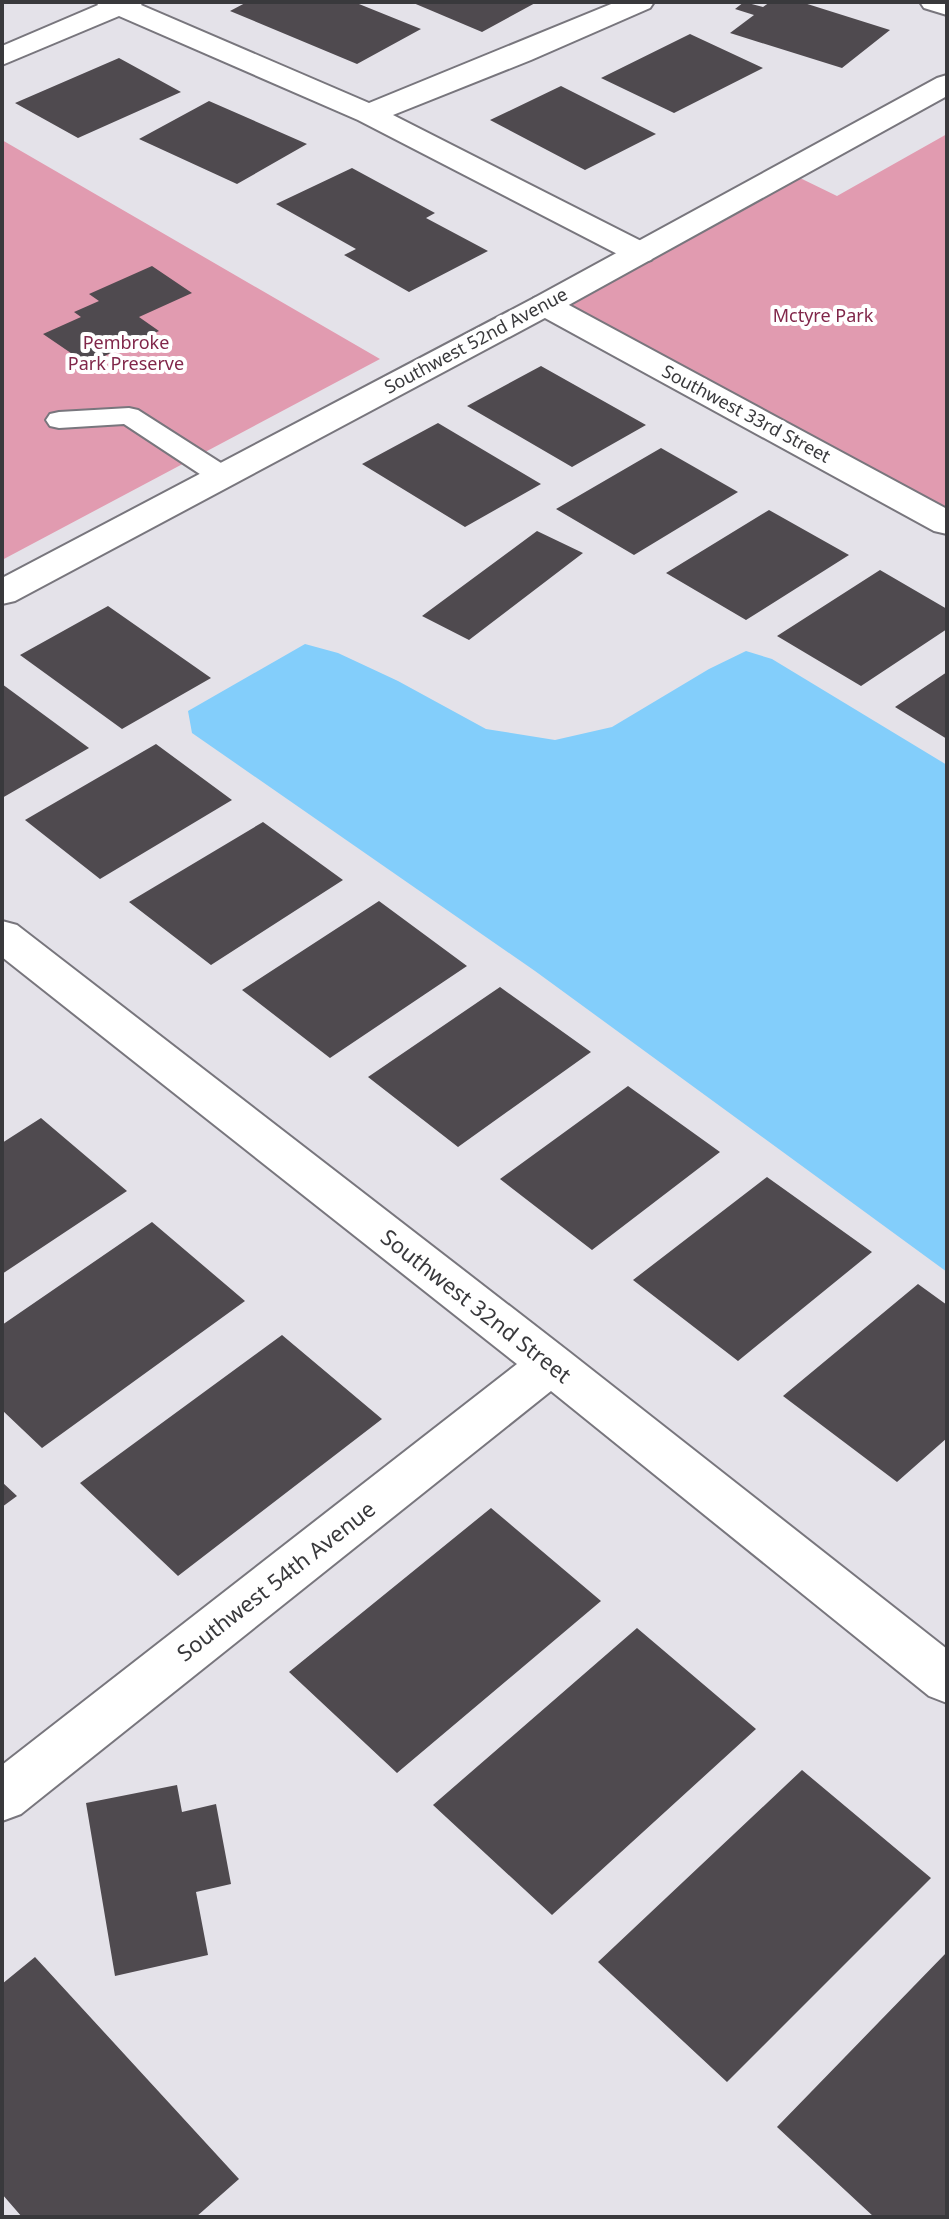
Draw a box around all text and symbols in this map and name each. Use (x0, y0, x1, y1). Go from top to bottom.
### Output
street label: Southwest 52nd Avenue (380, 282, 571, 399)
park label: Mctyre Park (773, 303, 874, 327)
park label: Pembroke Park Preserve (68, 330, 184, 375)
street label: Southwest 33rd Street (658, 359, 835, 468)
street label: Southwest 32nd Street (375, 1221, 578, 1389)
street label: Southwest 54th Avenue (170, 1493, 381, 1667)

